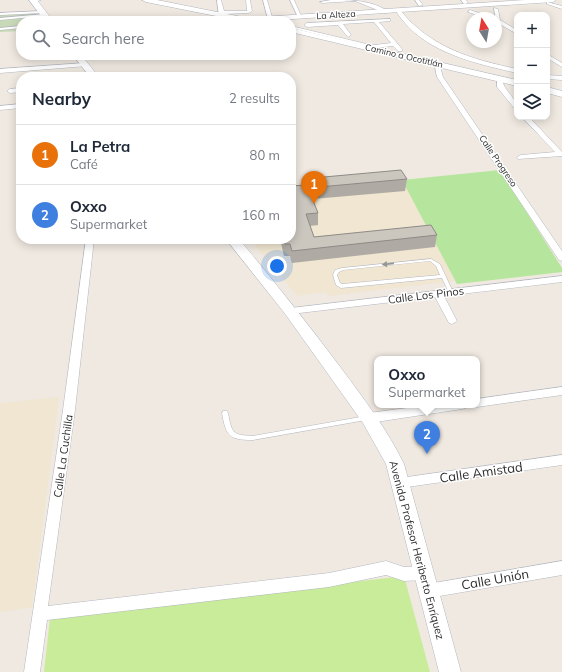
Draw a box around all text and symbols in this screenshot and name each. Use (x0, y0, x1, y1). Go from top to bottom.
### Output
street label: La Alteza (316, 8, 356, 21)
north arrow (466, 12, 502, 48)
map controls (514, 12, 550, 120)
button: + (514, 12, 550, 48)
search box (16, 16, 296, 60)
icon: search (30, 27, 52, 49)
text: Search here (62, 29, 144, 48)
street label: Camino a Ocotitlán (364, 41, 444, 70)
button: − (514, 48, 550, 84)
button: layers (514, 84, 550, 120)
text: Nearby (32, 88, 91, 109)
text: 2 results (229, 90, 280, 106)
street label: Calle Progreso (477, 133, 520, 189)
text: La Petra (70, 137, 130, 156)
text: 1 (41, 147, 49, 163)
text: 80 m (250, 147, 280, 163)
text: Café (70, 156, 98, 172)
pin: 1 (301, 171, 327, 204)
text: Oxxo (70, 197, 107, 216)
text: 2 (41, 207, 49, 223)
text: 160 m (242, 207, 280, 223)
text: Supermarket (70, 216, 147, 232)
your location (267, 256, 287, 276)
one-way arrow (382, 261, 394, 267)
street label: Calle Los Pinos (387, 283, 465, 307)
popup (374, 356, 480, 408)
text: Oxxo (388, 365, 425, 384)
text: Supermarket (388, 384, 466, 400)
street label: Calle La Cuchilla (50, 414, 76, 498)
pin: 2 (414, 421, 440, 454)
street label: Calle Amistad (438, 458, 524, 486)
street label: Avenida Profesor Heriberto Enríquez (386, 459, 448, 641)
street label: Calle Unión (460, 565, 530, 593)

